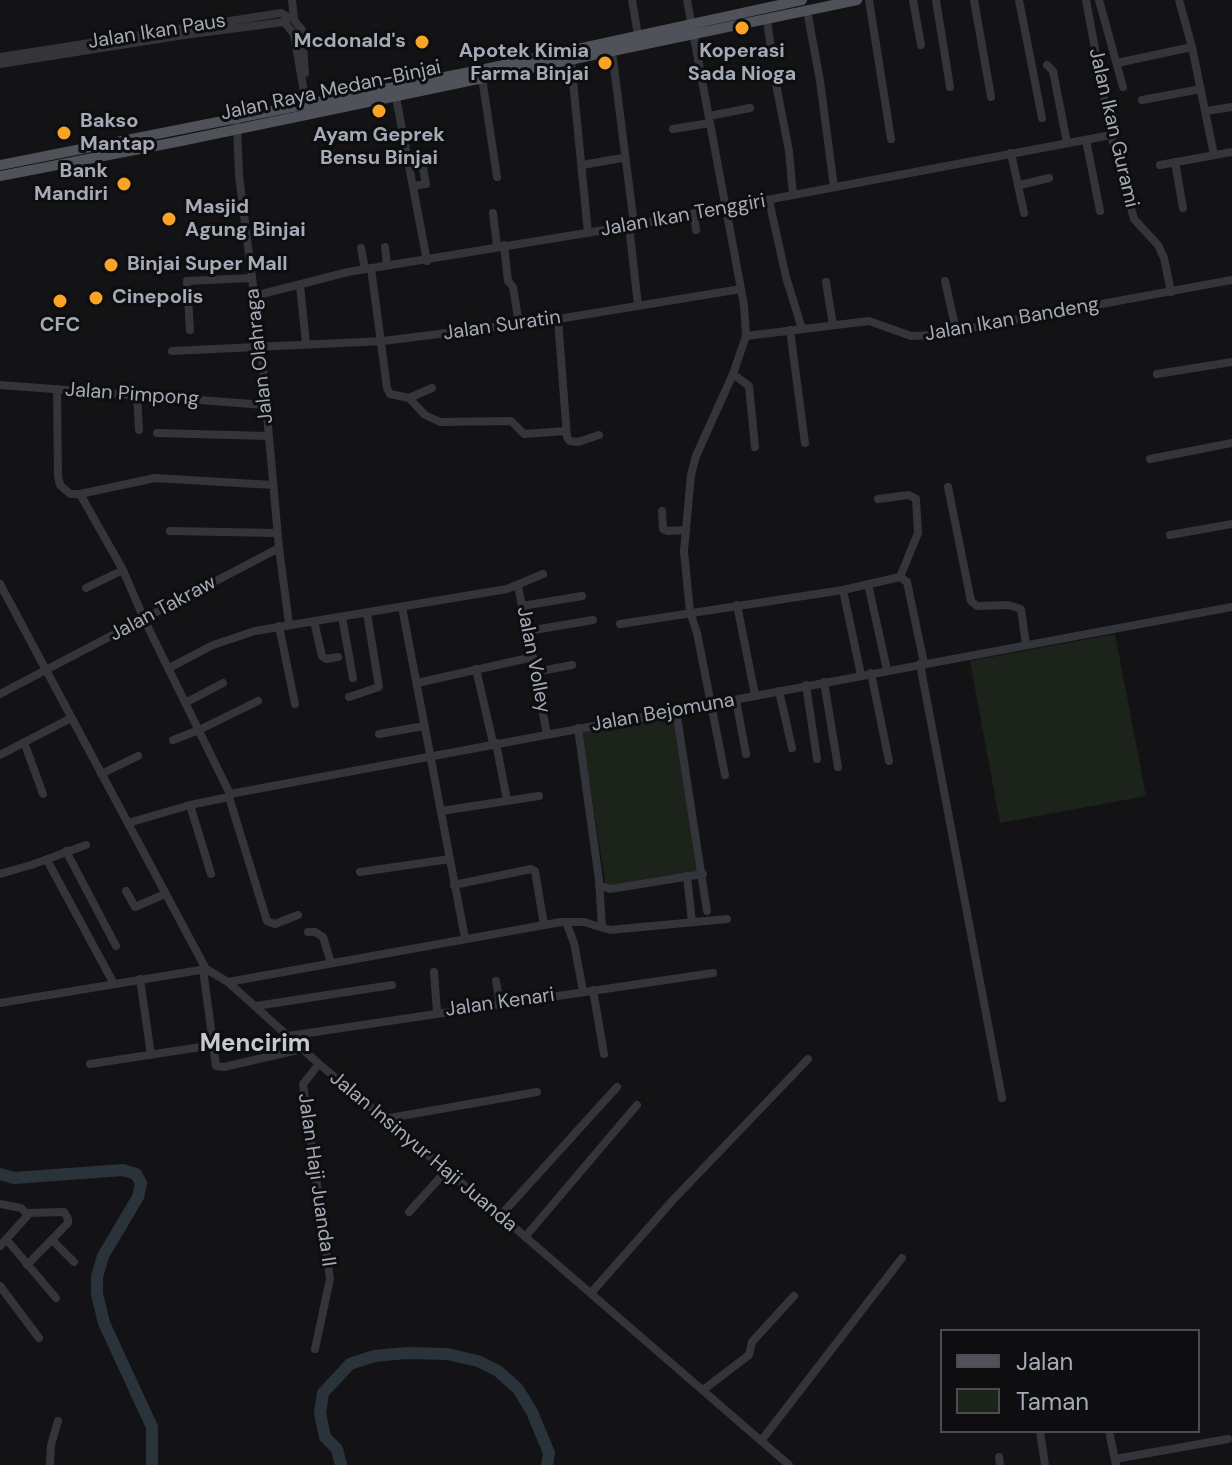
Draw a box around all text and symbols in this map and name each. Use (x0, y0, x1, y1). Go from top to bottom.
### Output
street label: Jalan Ikan Paus (87, 9, 227, 55)
marker: Koperasi Sada Nioga (733, 19, 751, 37)
place label: Mcdonald's (294, 30, 406, 54)
marker: Mcdonald's (413, 33, 431, 51)
place label: Apotek Kimia Farma Binjai (459, 40, 589, 87)
place label: Koperasi Sada Nioga (688, 40, 796, 87)
street label: Jalan Ikan Gurami (1083, 46, 1143, 210)
marker: Apotek Kimia Farma Binjai (596, 54, 614, 72)
street label: Jalan Raya Medan-Binjai (219, 56, 443, 126)
marker: Ayam Geprek Bensu Binjai (370, 102, 388, 120)
place label: Bakso Mantap (80, 110, 155, 157)
marker: Bakso Mantap (55, 124, 73, 142)
place label: Ayam Geprek Bensu Binjai (313, 124, 445, 171)
place label: Bank Mandiri (34, 160, 108, 207)
marker: Bank Mandiri (115, 175, 133, 193)
street label: Jalan Ikan Tenggiri (599, 190, 767, 242)
place label: Masjid Agung Binjai (185, 196, 306, 243)
marker: Masjid Agung Binjai (160, 210, 178, 228)
place label: Binjai Super Mall (127, 253, 287, 277)
marker: Binjai Super Mall (102, 256, 120, 274)
place label: Cinepolis (112, 286, 203, 310)
street label: Jalan Olahraga (241, 287, 279, 425)
marker: Cinepolis (87, 289, 105, 307)
marker: CFC (51, 292, 69, 310)
street label: Jalan Ikan Bandeng (923, 293, 1101, 347)
street label: Jalan Suratin (442, 306, 562, 346)
place label: CFC (40, 314, 80, 338)
street label: Jalan Pimpong (64, 378, 200, 412)
street label: Jalan Takraw (106, 571, 220, 647)
street label: Jalan Volley (511, 605, 555, 715)
street label: Jalan Bejomuna (590, 689, 736, 737)
street label: Jalan Kenari (444, 983, 556, 1023)
district label: Mencirim (200, 1031, 310, 1059)
street label: Jalan Insinyur Haji Juanda (324, 1067, 522, 1237)
street label: Jalan Haji Juanda II (292, 1092, 340, 1268)
legend (940, 1329, 1200, 1433)
text: Jalan (1016, 1346, 1073, 1377)
text: Taman (1016, 1386, 1089, 1417)

